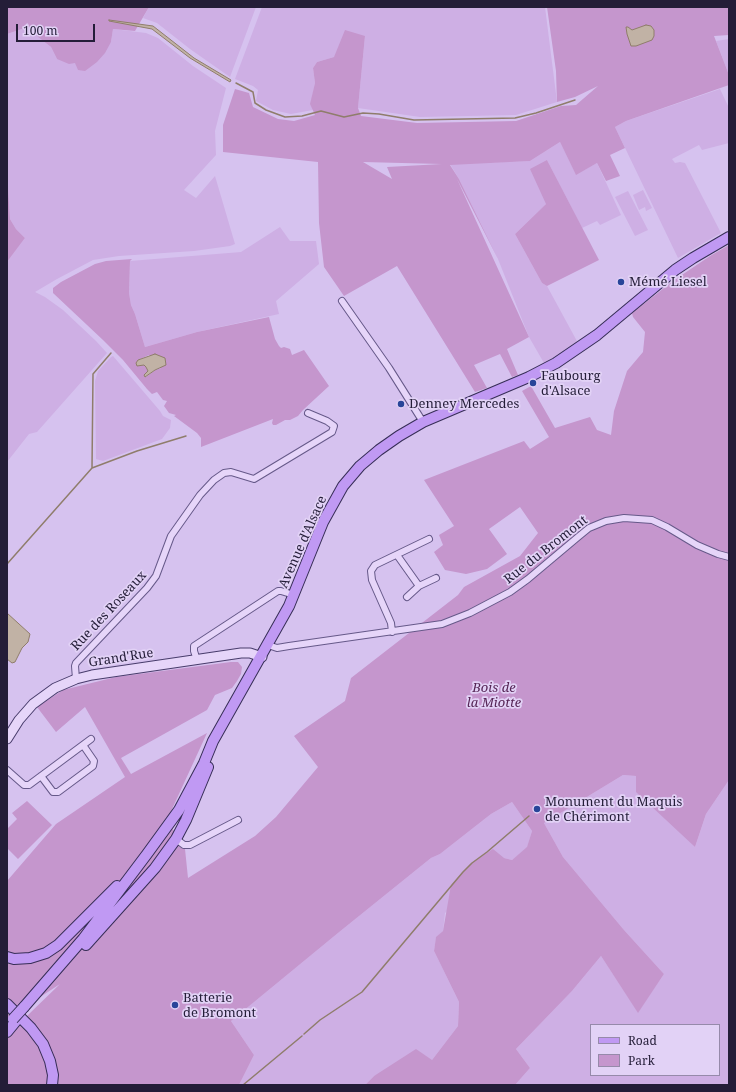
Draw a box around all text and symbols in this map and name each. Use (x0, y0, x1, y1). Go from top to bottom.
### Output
scale bar (18, 16, 97, 42)
text: 100 m (23, 22, 58, 39)
place label: Mémé Liesel (629, 274, 707, 290)
marker: Mémé Liesel (616, 277, 626, 287)
place label: Faubourg d'Alsace (541, 368, 601, 399)
marker: Faubourg d'Alsace (528, 378, 538, 388)
place label: Denney Mercedes (409, 396, 519, 412)
marker: Denney Mercedes (396, 399, 406, 409)
street label: Avenue d'Alsace (276, 493, 330, 591)
street label: Rue du Bromont (501, 513, 591, 587)
street label: Rue des Roseaux (68, 568, 150, 654)
street label: Grand'Rue (87, 645, 155, 671)
park label: Bois de la Miotte (467, 680, 521, 711)
place label: Monument du Maquis de Chérimont (545, 794, 682, 825)
marker: Monument du Maquis de Chérimont (532, 804, 542, 814)
place label: Batterie de Bromont (183, 990, 256, 1021)
marker: Batterie de Bromont (170, 1000, 180, 1010)
legend (590, 1024, 720, 1076)
text: Road (628, 1032, 657, 1049)
text: Park (628, 1052, 655, 1069)

